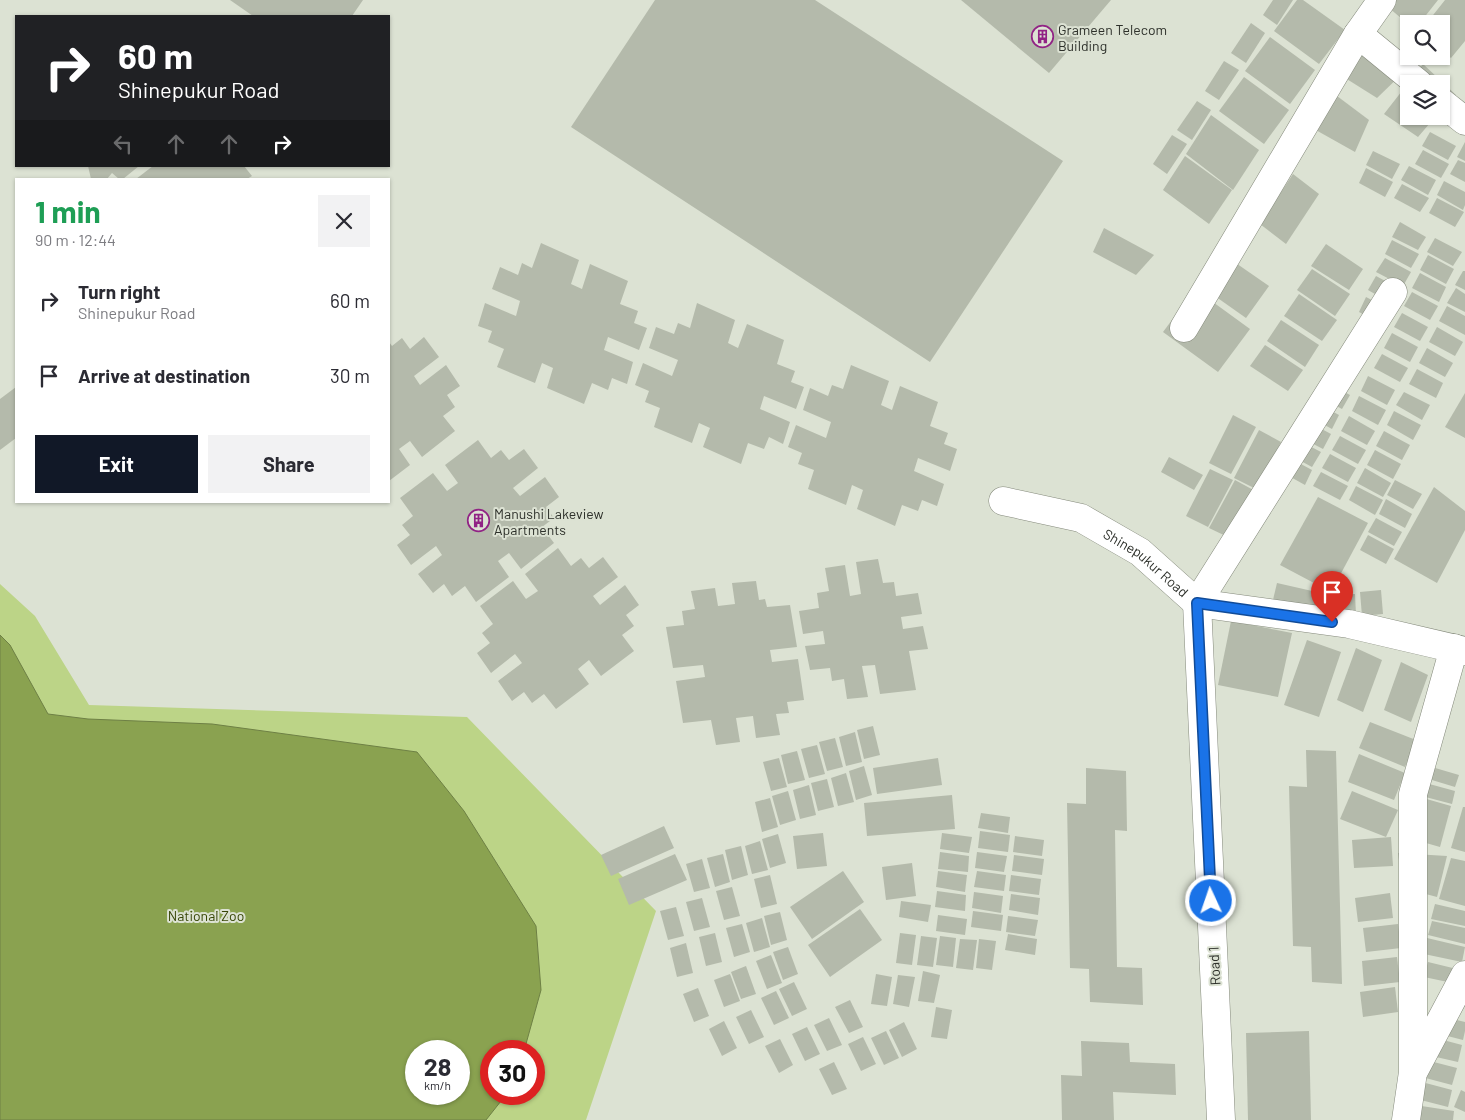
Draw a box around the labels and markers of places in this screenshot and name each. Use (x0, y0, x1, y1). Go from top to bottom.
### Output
place label: Grameen Telecom Building (1058, 21, 1167, 54)
building icon: Grameen Telecom Building (1030, 25, 1054, 49)
place label: Manushi Lakeview Apartments (494, 505, 604, 538)
building icon: Manushi Lakeview Apartments (466, 509, 490, 533)
pin (1311, 571, 1353, 622)

